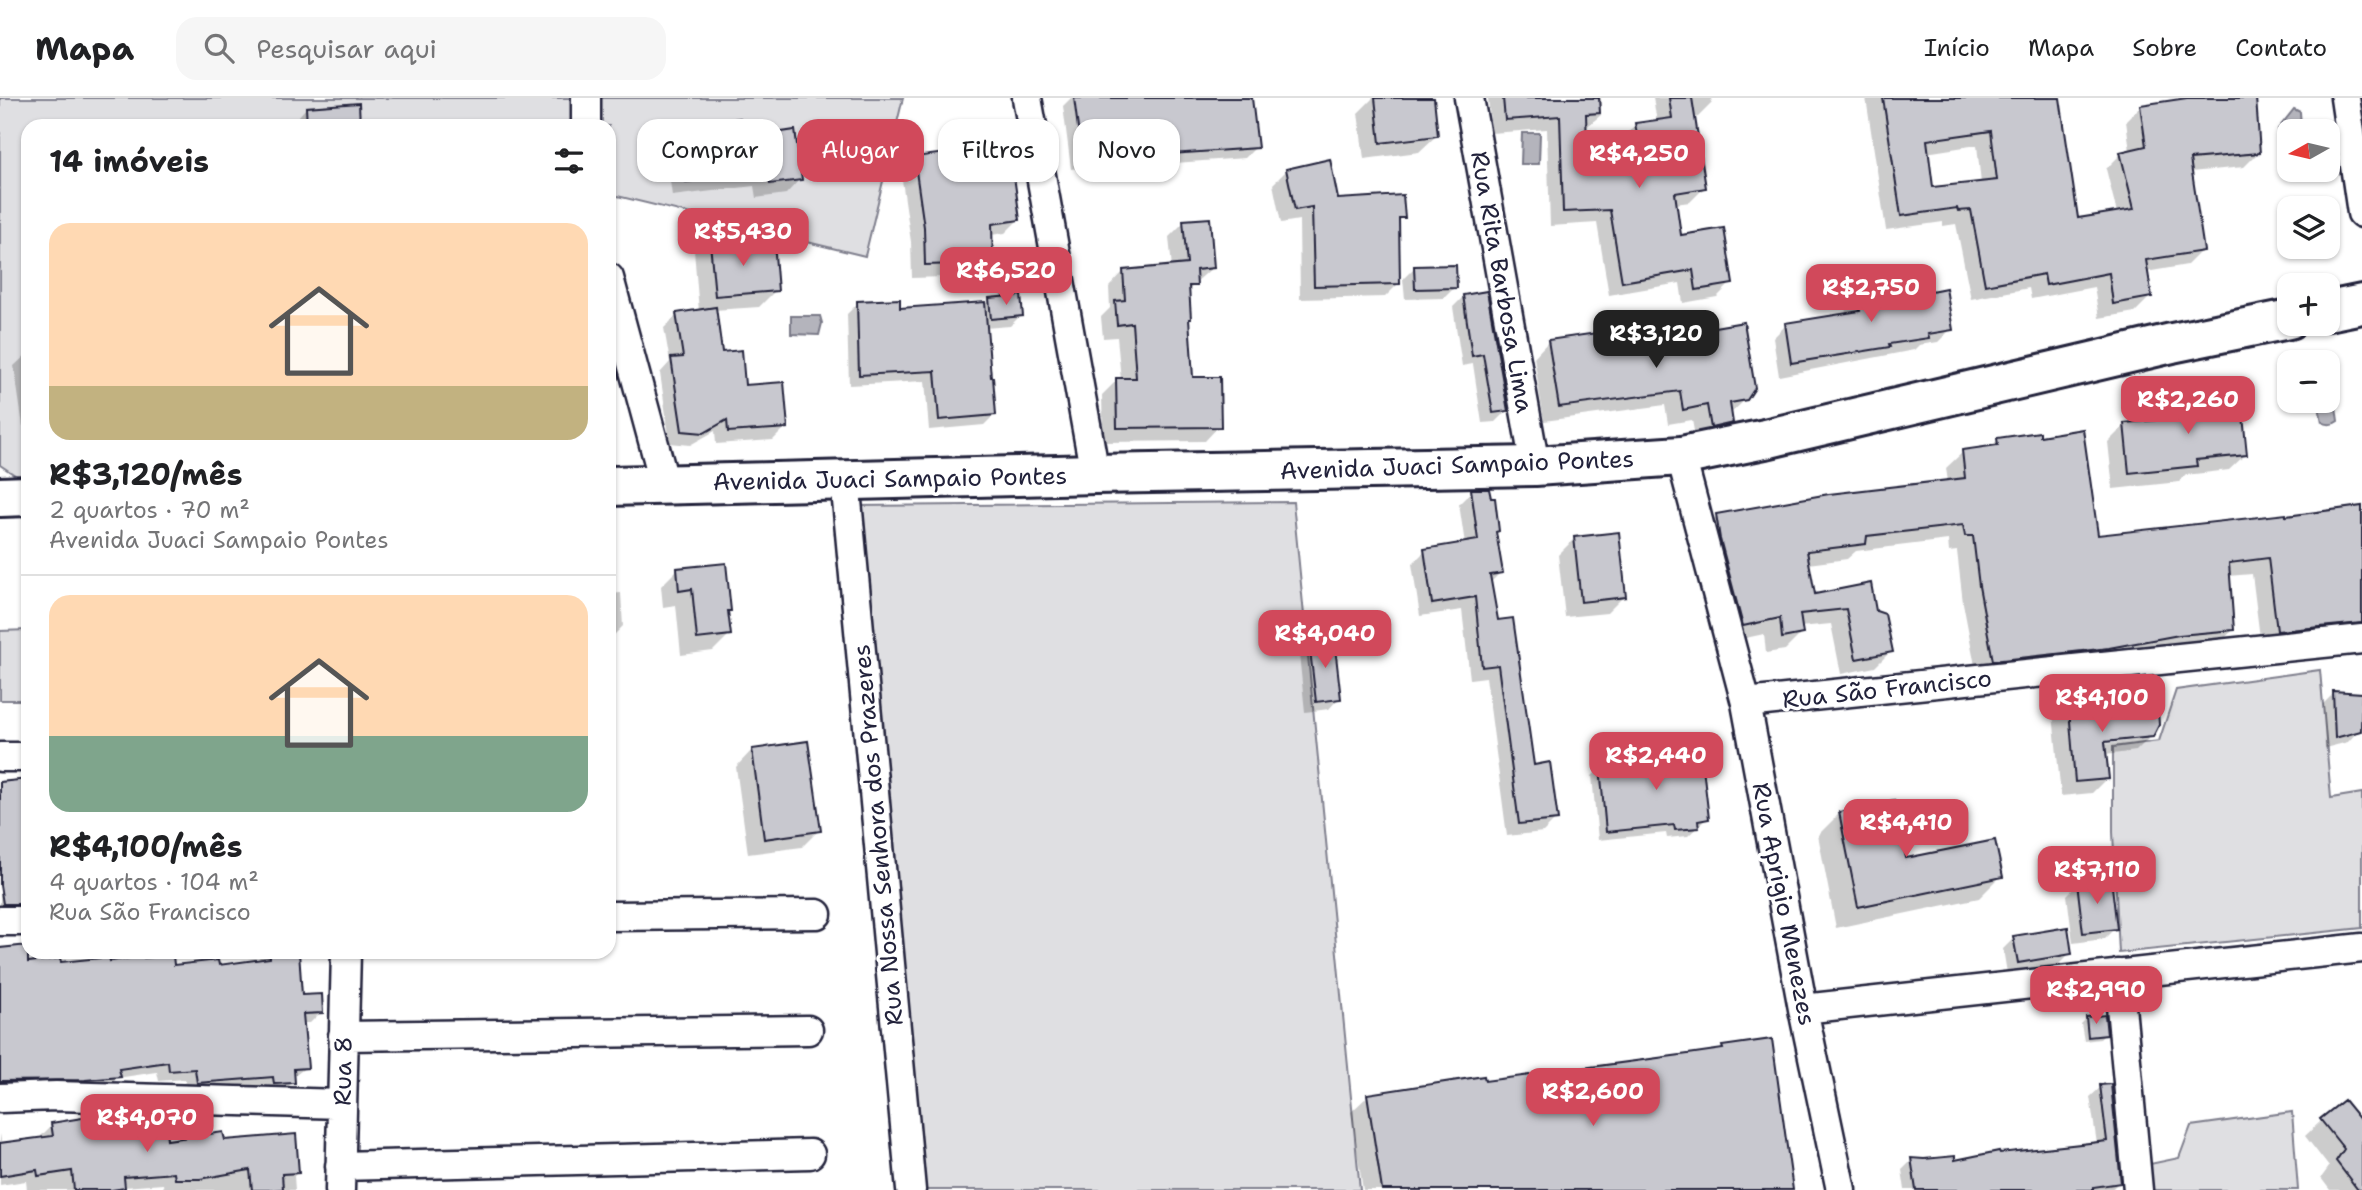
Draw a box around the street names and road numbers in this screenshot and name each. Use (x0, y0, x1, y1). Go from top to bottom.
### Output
street label: Rua Rita Barbosa Lima (1463, 149, 1541, 416)
street label: Avenida Juaci Sampaio Pontes (1279, 443, 1635, 487)
street label: Avenida Juaci Sampaio Pontes (713, 460, 1067, 498)
street label: Rua Nossa Senhora dos Prazeres (845, 643, 911, 1027)
street label: Rua São Francisco (1781, 662, 1993, 716)
street label: Rua Aprigio Menezes (1745, 780, 1823, 1028)
street label: Rua 8 (326, 1036, 360, 1106)

